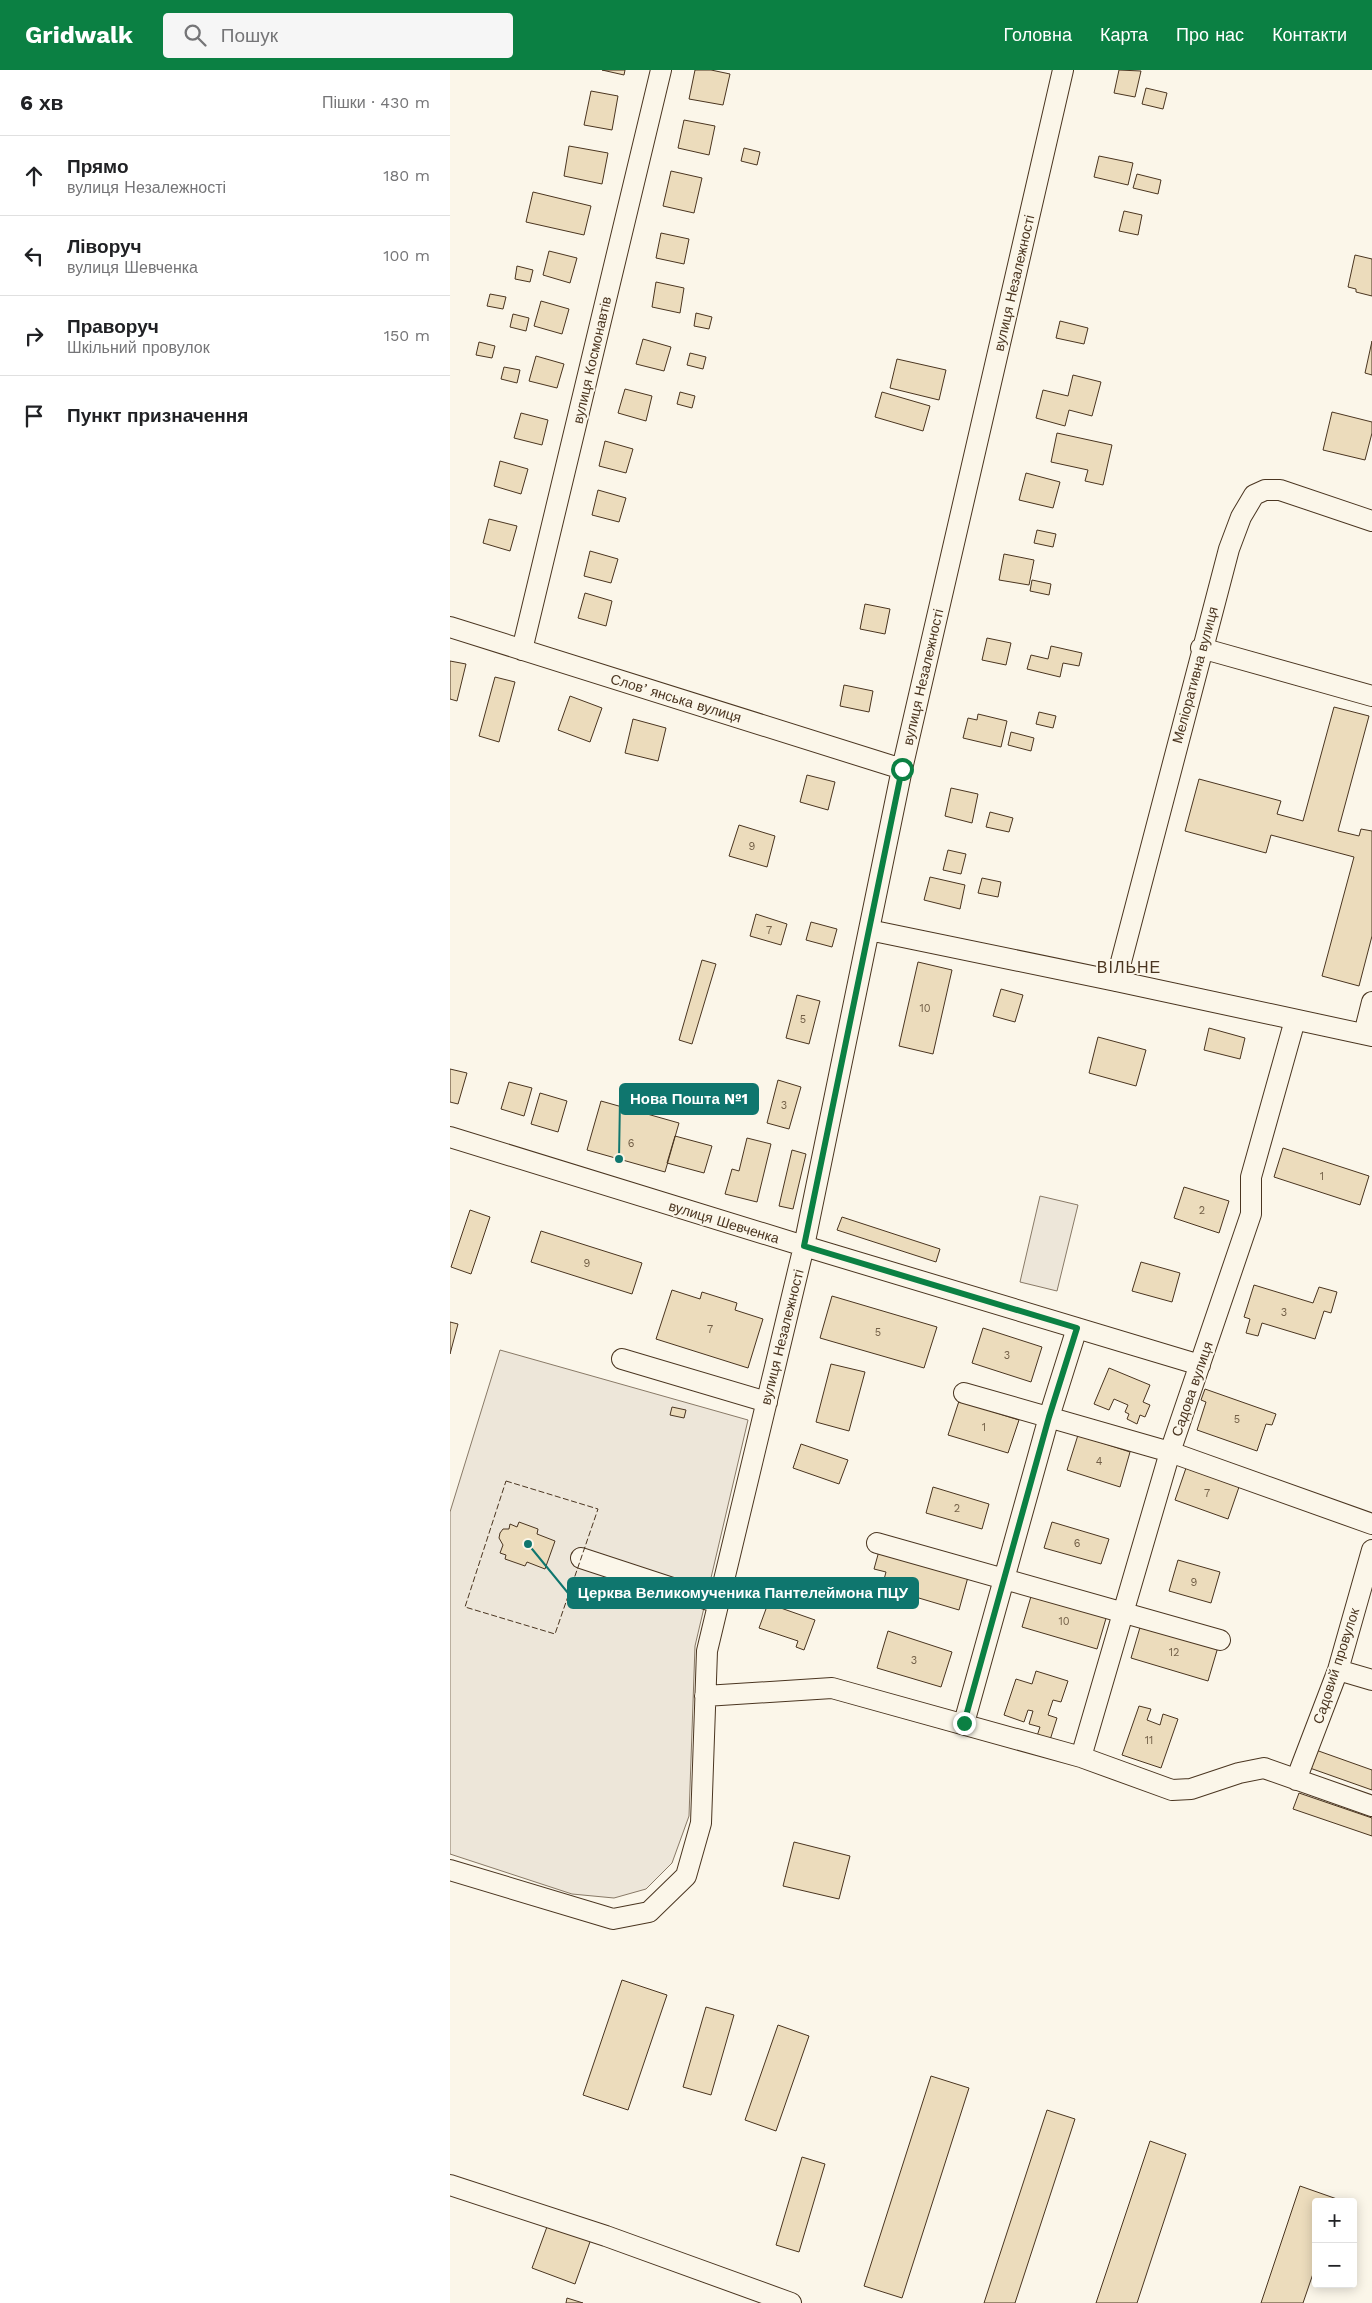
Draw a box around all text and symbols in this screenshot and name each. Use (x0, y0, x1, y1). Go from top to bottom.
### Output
search box (163, 13, 513, 58)
text: Gridwalk (25, 21, 133, 49)
icon: search (181, 21, 209, 49)
text: Пошук (221, 24, 278, 47)
text: Головна (1004, 24, 1072, 45)
text: Карта (1100, 24, 1148, 45)
text: Про нас (1176, 24, 1244, 45)
text: Контакти (1272, 24, 1347, 45)
text: 6 хв (20, 90, 64, 115)
text: Пішки · 430 m (322, 93, 430, 112)
text: Прямо (67, 155, 129, 178)
icon: ahead (20, 162, 48, 190)
text: 180 m (383, 166, 430, 185)
text: вулиця Незалежності (67, 178, 226, 197)
street label: вулиця Незалежності (991, 213, 1037, 353)
text: Ліворуч (67, 235, 142, 258)
icon: left (20, 242, 48, 270)
text: 100 m (383, 246, 430, 265)
text: вулиця Шевченка (67, 258, 198, 277)
street label: вулиця Космонавтів (570, 295, 614, 425)
text: Праворуч (67, 315, 159, 338)
icon: right (20, 322, 48, 350)
text: 150 m (384, 326, 430, 345)
text: Шкільний провулок (67, 338, 210, 357)
icon: arrive (20, 402, 48, 430)
text: Пункт призначення (67, 404, 248, 427)
street label: Меліоративна вулиця (1169, 605, 1221, 745)
street label: вулиця Незалежності (900, 607, 946, 747)
street label: Словʼянська вулиця (609, 670, 743, 726)
route start (891, 758, 914, 781)
house number: 9 (749, 840, 756, 853)
house number: 7 (766, 924, 772, 937)
district label: ВІЛЬНЕ (1097, 958, 1161, 977)
house number: 10 (919, 1002, 931, 1015)
house number: 5 (800, 1013, 806, 1026)
callout: Нова Пошта №1 (620, 1084, 758, 1114)
text: Нова Пошта №1 (630, 1090, 748, 1108)
house number: 3 (781, 1099, 787, 1112)
house number: 6 (628, 1137, 635, 1150)
house number: 1 (1320, 1170, 1324, 1183)
street label: вулиця Шевченка (667, 1198, 781, 1246)
house number: 2 (1199, 1204, 1205, 1217)
house number: 9 (584, 1257, 591, 1270)
street label: вулиця Незалежності (757, 1268, 807, 1406)
house number: 3 (1281, 1306, 1287, 1319)
house number: 7 (707, 1323, 713, 1336)
house number: 5 (875, 1326, 881, 1339)
street label: Садова вулиця (1168, 1339, 1216, 1439)
house number: 3 (1004, 1349, 1010, 1362)
house number: 5 (1234, 1413, 1240, 1426)
house number: 1 (982, 1421, 986, 1434)
house number: 4 (1096, 1455, 1103, 1468)
house number: 7 (1204, 1487, 1210, 1500)
house number: 2 (954, 1502, 960, 1515)
house number: 6 (1074, 1537, 1081, 1550)
house number: 9 (1191, 1576, 1198, 1589)
callout: Церква Великомученика Пантелеймона ПЦУ (568, 1578, 918, 1608)
text: Церква Великомученика Пантелеймона ПЦУ (578, 1584, 909, 1602)
street label: Садовий провулок (1310, 1605, 1363, 1726)
house number: 10 (1058, 1615, 1070, 1628)
house number: 12 (1169, 1646, 1179, 1659)
house number: 3 (911, 1654, 917, 1667)
route end (953, 1712, 976, 1735)
house number: 11 (1145, 1734, 1153, 1747)
map controls (1312, 2198, 1357, 2288)
button: + (1312, 2198, 1357, 2243)
button: − (1312, 2243, 1357, 2288)

